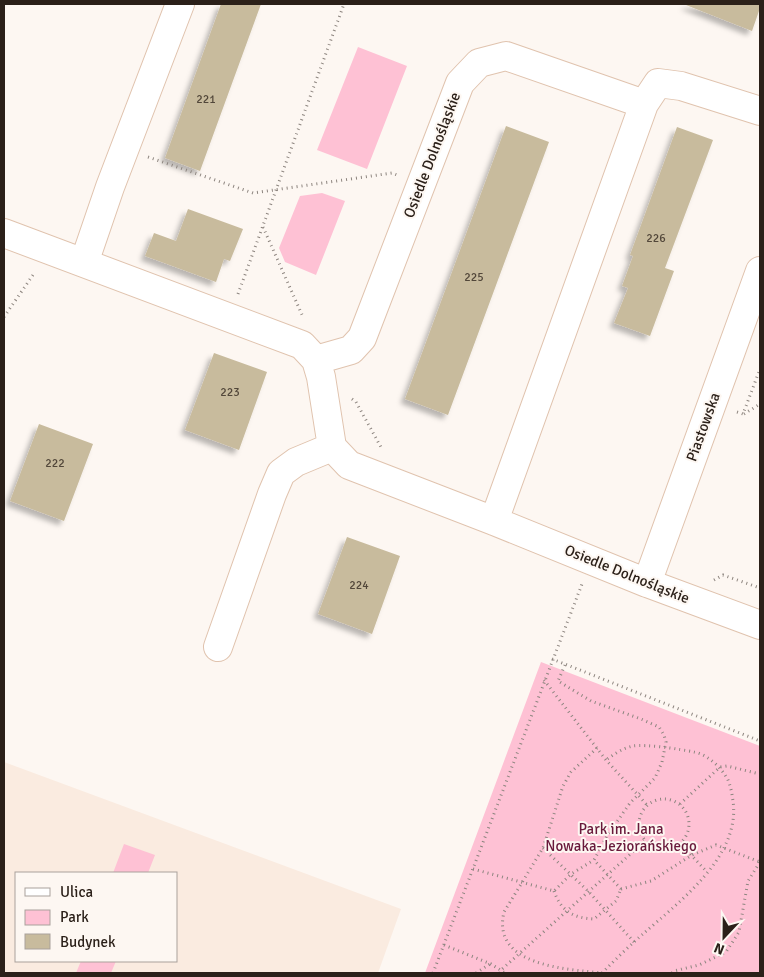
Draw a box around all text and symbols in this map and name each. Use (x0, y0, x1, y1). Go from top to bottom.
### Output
street label: Osiedle Dolnośląskie (400, 90, 464, 220)
house number: 221 (196, 92, 216, 107)
house number: 226 (646, 231, 666, 246)
house number: 225 (464, 270, 484, 285)
house number: 223 (220, 385, 240, 400)
street label: Piastowska (682, 390, 724, 464)
house number: 222 (45, 456, 65, 471)
street label: Osiedle Dolnośląskie (562, 541, 692, 607)
house number: 224 (349, 578, 369, 593)
park label: Park im. Jana Nowaka-Jeziorańskiego (545, 820, 697, 855)
legend (15, 872, 178, 962)
text: Ulica (60, 883, 93, 901)
text: Park (60, 908, 89, 926)
north arrow (699, 912, 749, 962)
text: Budynek (60, 933, 116, 951)
text: N (712, 939, 727, 958)

